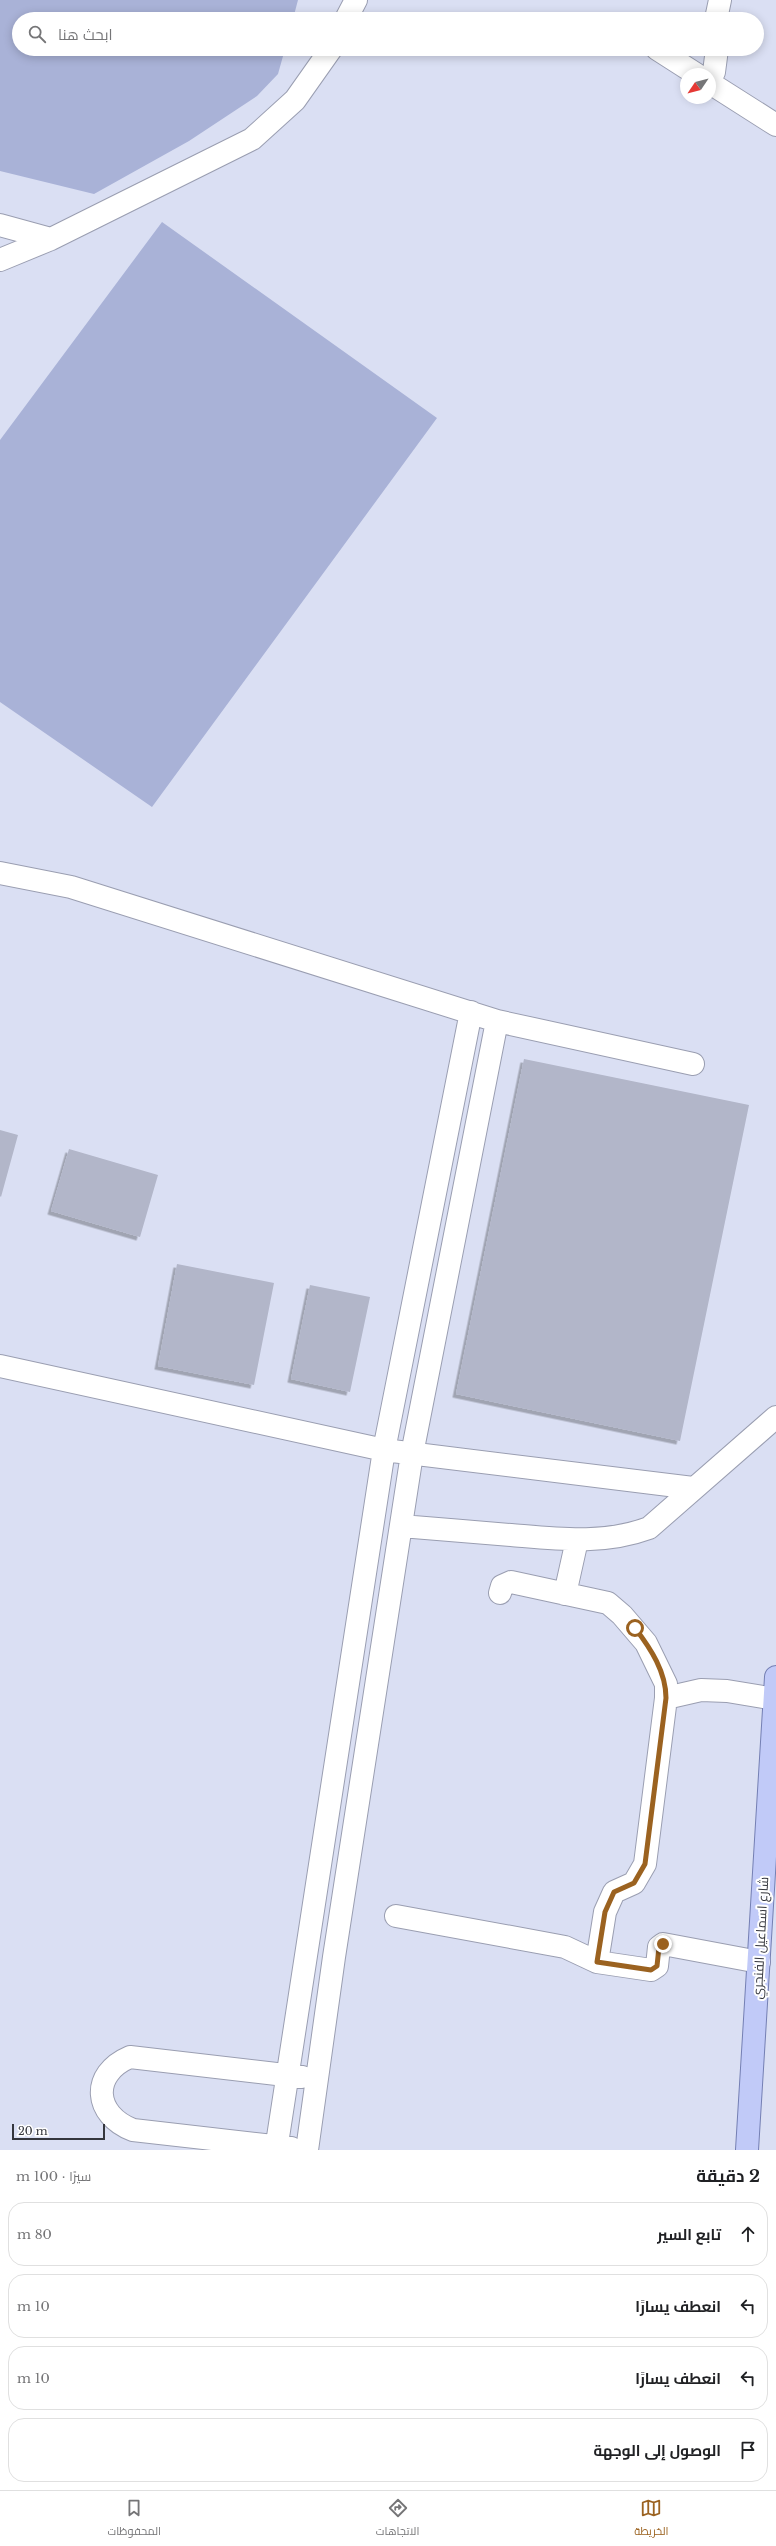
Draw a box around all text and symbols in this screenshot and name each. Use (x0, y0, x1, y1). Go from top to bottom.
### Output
search box (12, 12, 764, 56)
icon: search (26, 23, 48, 45)
text: ابحث هنا (58, 25, 112, 44)
north arrow (680, 68, 716, 104)
route start (626, 1619, 644, 1637)
street label: شارع اسماعيل الفنجري (749, 1876, 774, 2000)
route end (654, 1935, 672, 1953)
scale bar (12, 2122, 105, 2141)
text: 20 m (18, 2124, 48, 2138)
text: 2 دقيقة (696, 2166, 760, 2187)
text: سيرًا · 100 m (16, 2168, 91, 2185)
icon: ahead (737, 2223, 759, 2245)
text: تابع السير (657, 2225, 721, 2244)
text: 80 m (17, 2226, 52, 2243)
icon: left (737, 2295, 759, 2317)
text: انعطف يسارًا (635, 2297, 721, 2316)
text: 10 m (17, 2298, 50, 2315)
icon: left (737, 2367, 759, 2389)
text: انعطف يسارًا (635, 2369, 721, 2388)
text: 10 m (17, 2370, 50, 2387)
icon: arrive (737, 2439, 759, 2461)
text: الوصول إلى الوجهة (594, 2441, 721, 2460)
tab: المحفوظات (107, 2497, 161, 2541)
tab: الاتجاهات (376, 2497, 419, 2541)
tab: الخريطة (634, 2497, 669, 2541)

